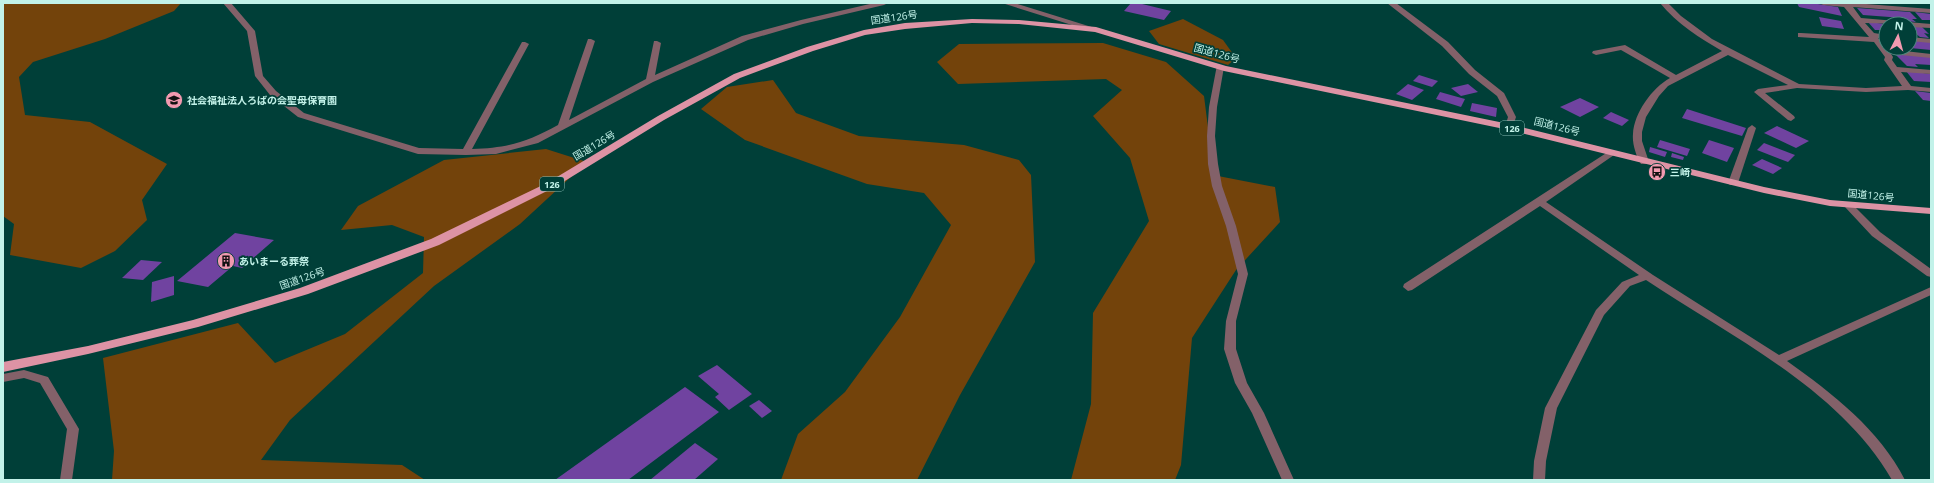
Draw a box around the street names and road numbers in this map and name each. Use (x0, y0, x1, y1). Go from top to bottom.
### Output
street label: 国道126号 (870, 7, 918, 27)
street label: 国道126号 (1192, 40, 1242, 66)
street label: 国道126号 (1532, 114, 1582, 138)
road number: 126 (1500, 121, 1524, 135)
street label: 国道126号 (570, 127, 618, 163)
road number: 126 (540, 177, 564, 191)
street label: 国道126号 (1847, 186, 1895, 204)
street label: 国道126号 (277, 264, 327, 292)

